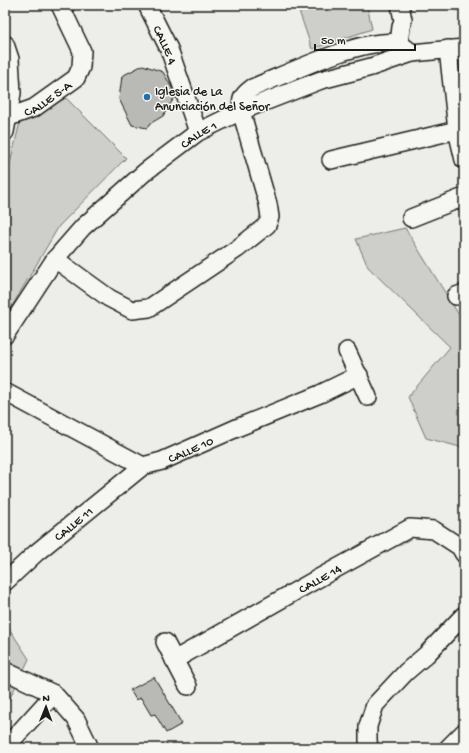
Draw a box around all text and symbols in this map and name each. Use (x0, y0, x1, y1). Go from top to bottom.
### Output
street label: CALLE 4 (148, 24, 179, 67)
scale bar (315, 26, 415, 52)
text: 50 m (321, 35, 346, 49)
street label: CALLE 5-A (22, 78, 76, 121)
place label: Iglesia de La Anunciación del Señor (155, 85, 271, 115)
marker: Iglesia de La Anunciación del Señor (142, 92, 152, 102)
street label: CALLE 1 (178, 119, 220, 153)
street label: CALLE 10 (166, 434, 217, 467)
street label: CALLE 11 (52, 505, 97, 545)
street label: CALLE 14 (296, 562, 345, 598)
north arrow (26, 687, 66, 727)
text: N (42, 693, 50, 705)

